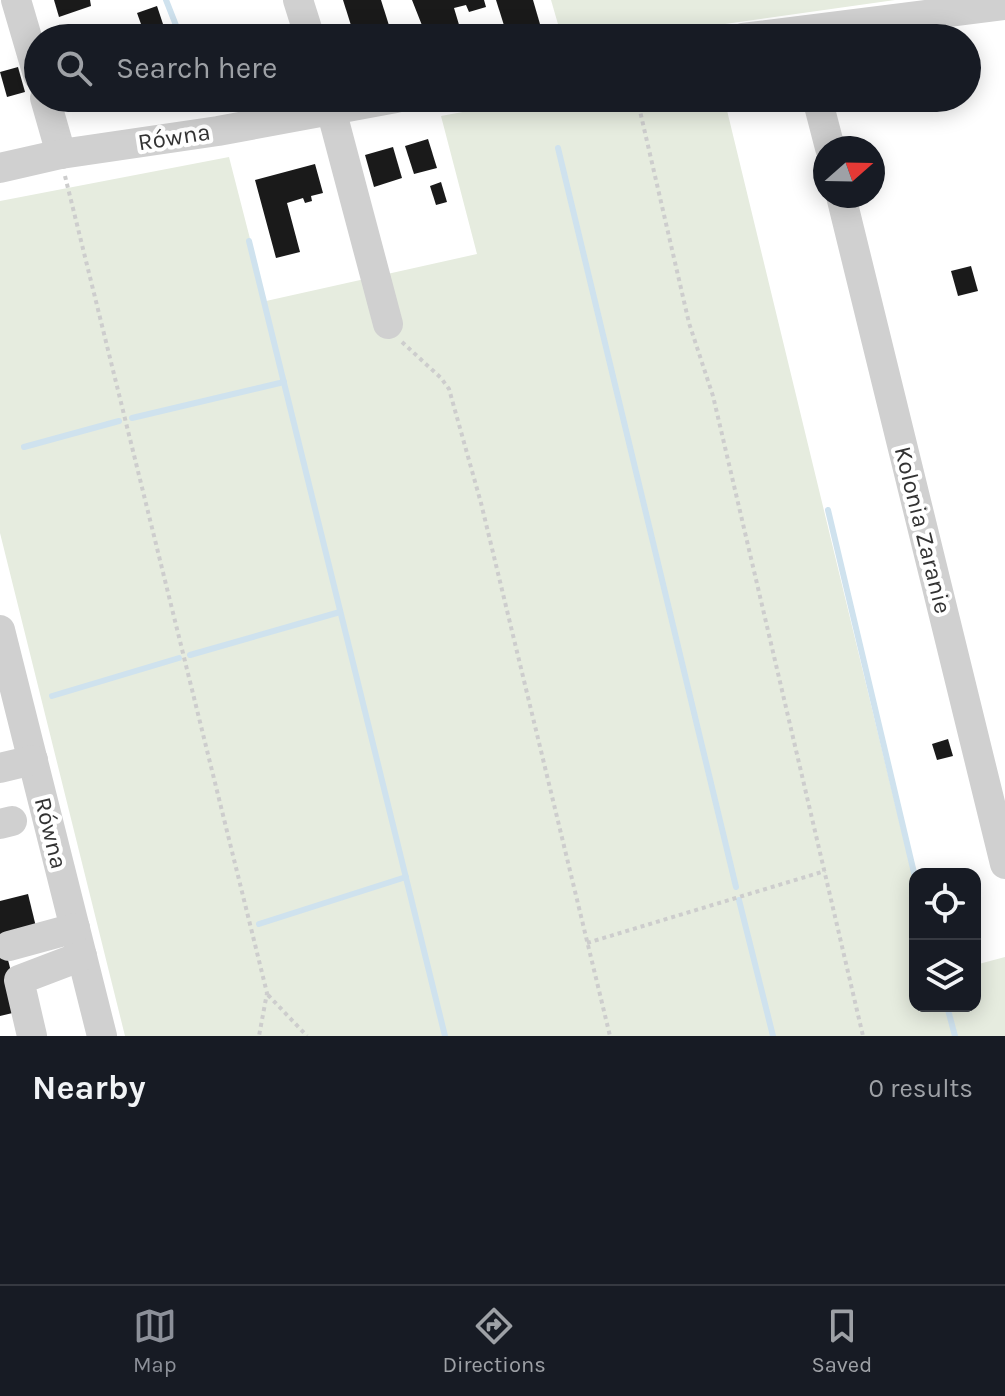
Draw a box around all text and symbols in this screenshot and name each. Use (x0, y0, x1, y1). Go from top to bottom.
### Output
search box (24, 24, 981, 112)
icon: search (52, 46, 96, 90)
text: Search here (116, 50, 277, 86)
street label: Równa (136, 117, 212, 157)
north arrow (813, 136, 885, 208)
street label: Kolonia Zaranie (889, 443, 957, 617)
street label: Równa (29, 794, 73, 872)
map controls (909, 868, 981, 1012)
button: locate (909, 868, 981, 940)
button: layers (909, 940, 981, 1012)
text: Nearby (32, 1068, 146, 1108)
text: 0 results (869, 1073, 973, 1104)
tab: Map (133, 1304, 177, 1378)
tab: Directions (442, 1304, 546, 1378)
tab: Saved (811, 1304, 872, 1378)

